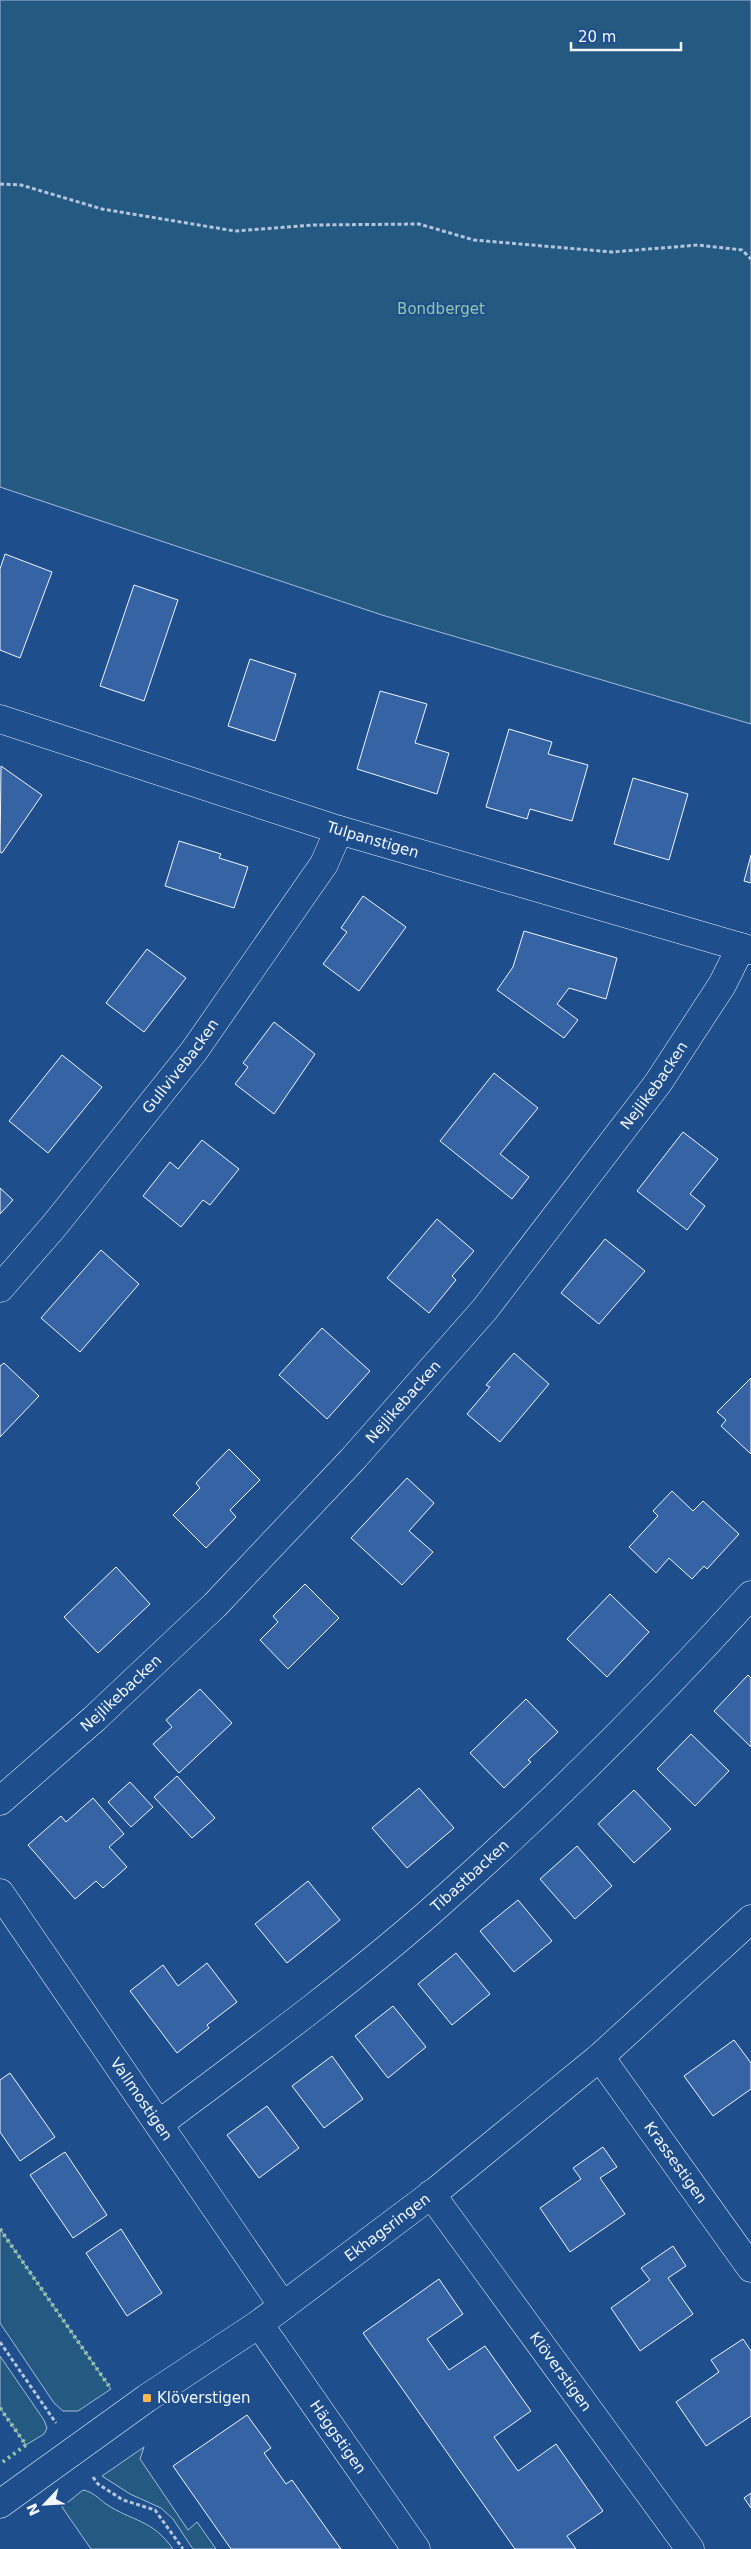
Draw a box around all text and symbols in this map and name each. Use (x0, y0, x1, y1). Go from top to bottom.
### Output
scale bar (571, 20, 681, 52)
text: 20 m (578, 28, 616, 46)
park label: Bondberget (397, 300, 485, 318)
street label: Tulpanstigen (324, 817, 421, 862)
street label: Gullvivebacken (138, 1016, 222, 1117)
street label: Nejlikebacken (617, 1038, 692, 1133)
street label: Nejlikebacken (362, 1357, 444, 1447)
street label: Nejlikebacken (77, 1651, 165, 1736)
street label: Tibastbacken (426, 1836, 513, 1917)
street label: Vallmostigen (107, 2054, 176, 2144)
street label: Krassestigen (640, 2118, 711, 2207)
street label: Ekhagsringen (341, 2190, 434, 2266)
street label: Klöverstigen (526, 2329, 596, 2415)
place label: Klöverstigen (157, 2389, 251, 2407)
marker: Klöverstigen (141, 2392, 153, 2404)
street label: Häggstigen (306, 2397, 370, 2477)
north arrow (20, 2479, 70, 2529)
text: N (23, 2501, 43, 2518)

